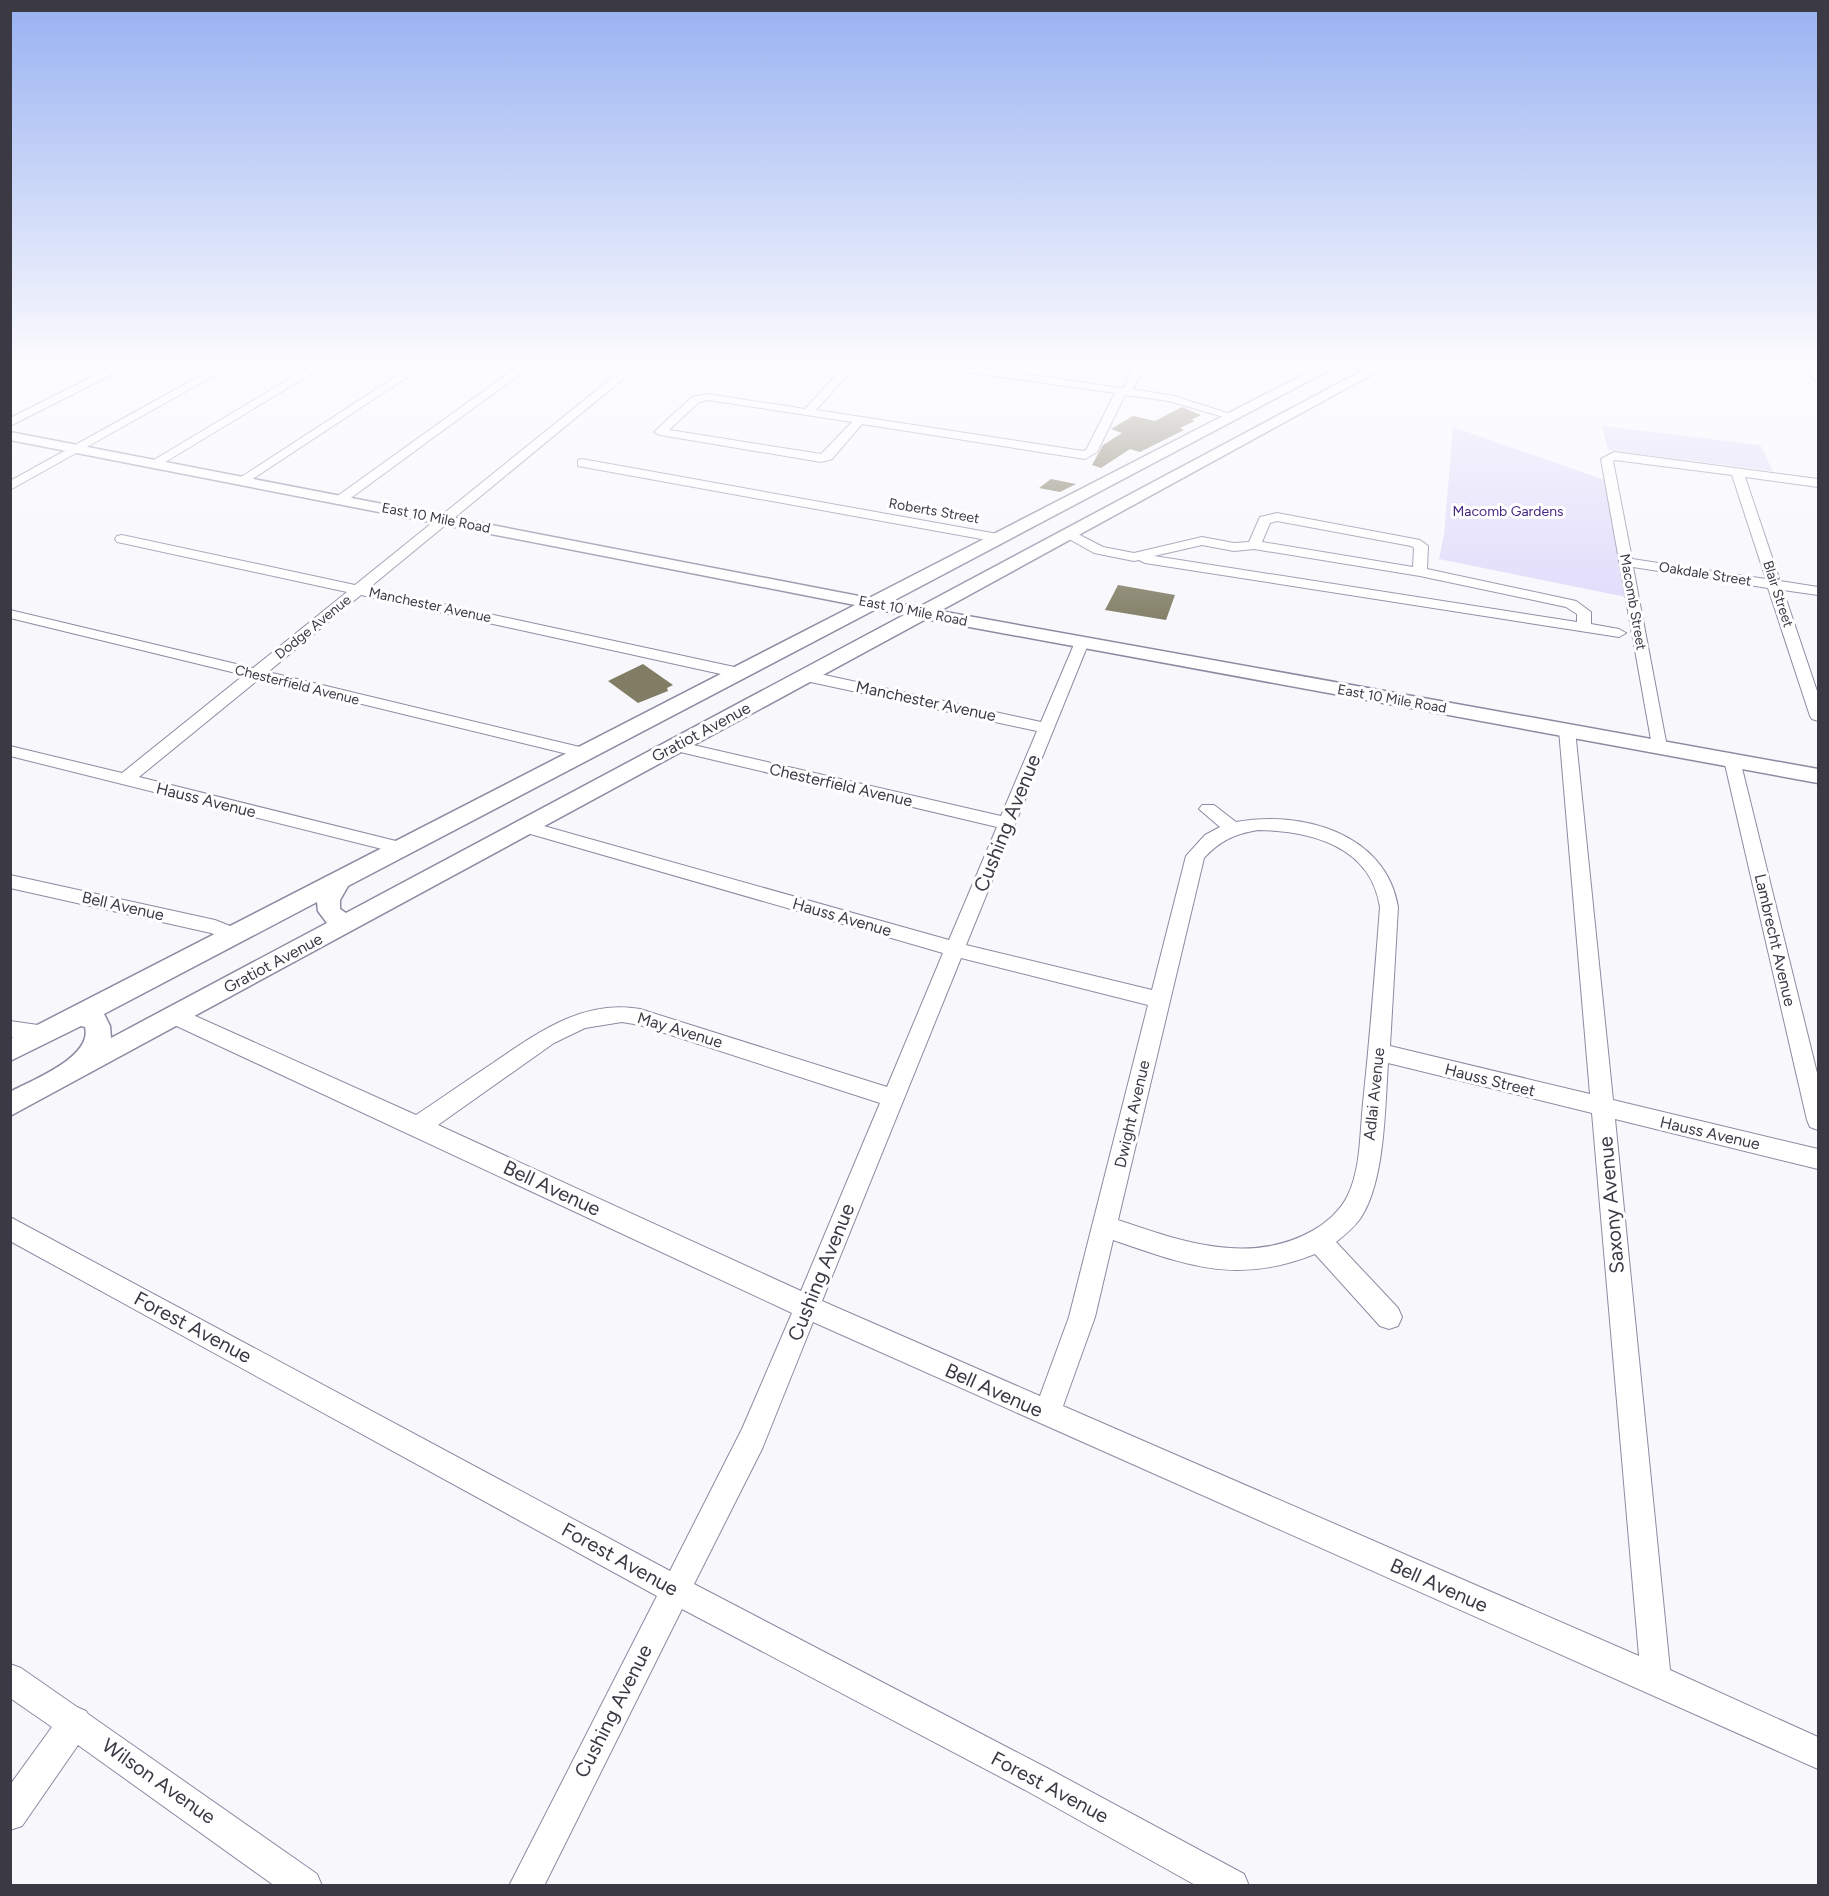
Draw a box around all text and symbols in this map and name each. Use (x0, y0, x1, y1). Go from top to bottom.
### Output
street label: Roberts Street (887, 495, 981, 527)
street label: East 10 Mile Road (380, 499, 492, 537)
park label: Macomb Gardens (1453, 503, 1563, 520)
street label: Macomb Street (1616, 553, 1650, 651)
street label: Oakdale Street (1658, 558, 1752, 590)
street label: Blair Street (1759, 558, 1797, 630)
street label: Manchester Avenue (367, 584, 493, 626)
street label: Dodge Avenue (272, 591, 355, 663)
street label: East 10 Mile Road (857, 592, 969, 630)
street label: Chesterfield Avenue (233, 661, 361, 709)
street label: Manchester Avenue (854, 677, 998, 725)
street label: East 10 Mile Road (1336, 681, 1448, 717)
street label: Gratiot Avenue (648, 698, 754, 766)
street label: Cushing Avenue (968, 751, 1046, 895)
street label: Chesterfield Avenue (768, 759, 915, 811)
street label: Hauss Avenue (154, 778, 258, 822)
street label: Lambrecht Avenue (1751, 872, 1800, 1008)
street label: Bell Avenue (80, 887, 166, 925)
street label: Hauss Avenue (790, 894, 894, 940)
street label: Gratiot Avenue (220, 929, 326, 997)
street label: May Avenue (635, 1008, 725, 1052)
street label: Adlai Avenue (1360, 1046, 1388, 1142)
street label: Dwight Avenue (1110, 1058, 1154, 1170)
street label: Hauss Street (1443, 1060, 1537, 1100)
street label: Hauss Avenue (1658, 1112, 1762, 1154)
street label: Saxony Avenue (1593, 1135, 1629, 1275)
street label: Bell Avenue (500, 1155, 605, 1221)
street label: Cushing Avenue (782, 1200, 860, 1344)
street label: Forest Avenue (130, 1286, 256, 1368)
street label: Bell Avenue (941, 1358, 1047, 1422)
street label: Forest Avenue (558, 1517, 683, 1601)
street label: Bell Avenue (1386, 1553, 1492, 1617)
street label: Cushing Avenue (569, 1640, 657, 1782)
street label: Wilson Avenue (98, 1733, 220, 1829)
street label: Forest Avenue (987, 1746, 1113, 1828)

